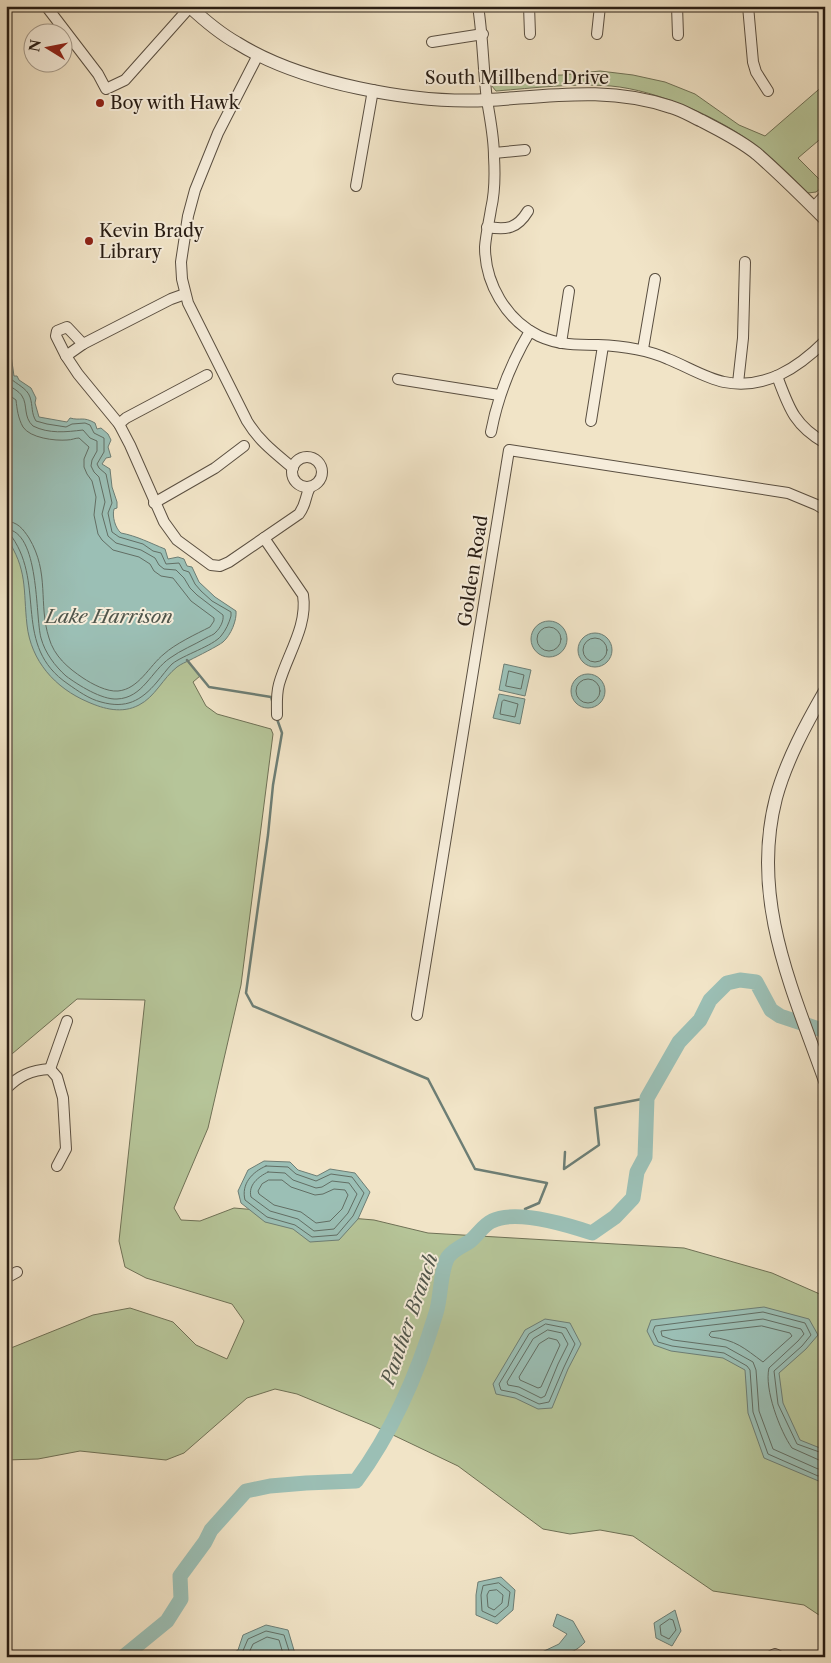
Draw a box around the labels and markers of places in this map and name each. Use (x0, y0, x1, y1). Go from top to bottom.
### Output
place label: Boy with Hawk (110, 92, 241, 114)
marker: Boy with Hawk (94, 97, 106, 109)
place label: Kevin Brady Library (99, 220, 205, 263)
marker: Kevin Brady Library (83, 235, 95, 247)

